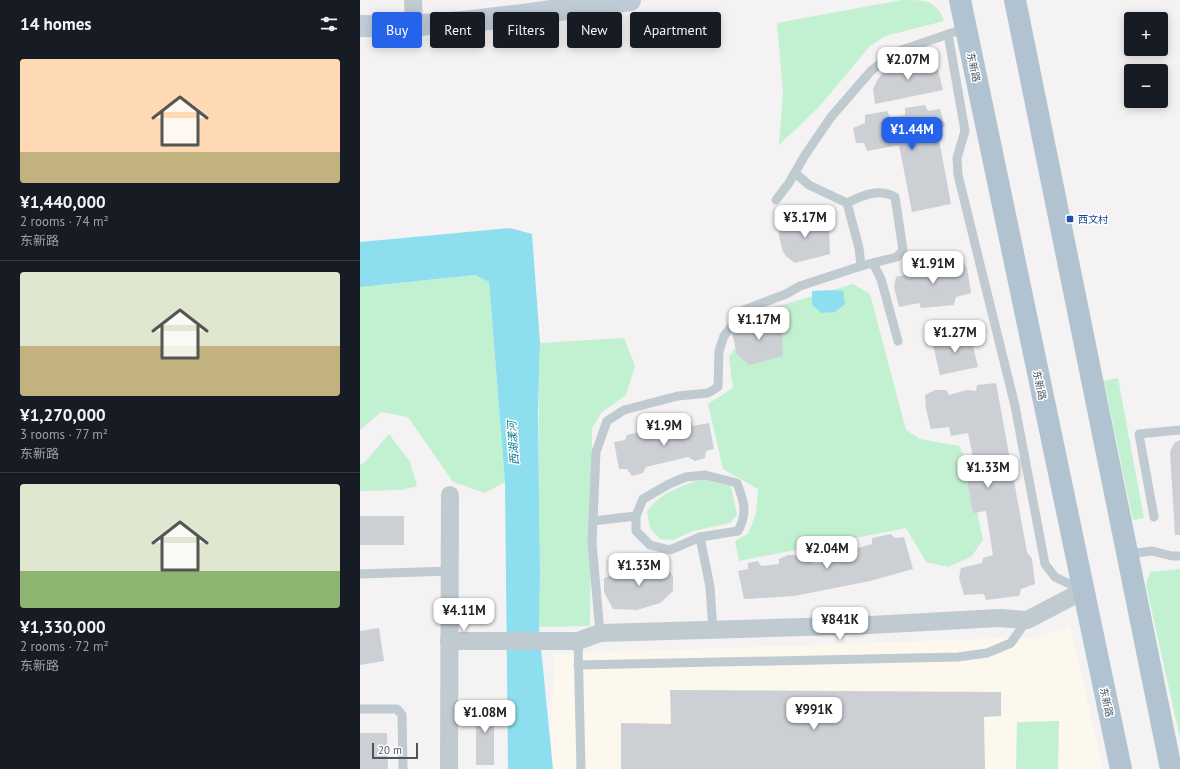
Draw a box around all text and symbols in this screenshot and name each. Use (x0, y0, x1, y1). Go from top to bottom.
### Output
chip: Buy (372, 12, 422, 48)
chip: Rent (430, 12, 485, 48)
chip: Filters (493, 12, 559, 48)
chip: New (567, 12, 622, 48)
chip: Apartment (630, 12, 721, 48)
map controls (1124, 12, 1168, 108)
button: + (1124, 12, 1168, 56)
text: 14 homes (20, 13, 91, 35)
icon: filters (318, 13, 340, 35)
pin: ¥2.07M (875, 47, 941, 81)
text: ¥2.07M (886, 51, 930, 68)
street label: 东新路 (964, 51, 983, 83)
button: − (1124, 64, 1168, 108)
icon: home (144, 85, 216, 157)
pin: ¥1.44M (879, 117, 945, 151)
text: ¥1.44M (890, 121, 934, 138)
text: ¥1,440,000 (20, 191, 106, 213)
pin: ¥3.17M (772, 205, 838, 239)
text: ¥3.17M (783, 209, 827, 226)
text: 2 rooms · 74 m² (20, 213, 109, 230)
place label: 西文村 (1078, 213, 1108, 226)
marker: 西文村 (1065, 214, 1075, 224)
text: 东新路 (20, 232, 59, 249)
pin: ¥1.91M (900, 251, 966, 285)
text: ¥1.91M (911, 255, 955, 272)
icon: home (144, 298, 216, 370)
pin: ¥1.17M (726, 307, 792, 341)
text: ¥1.17M (737, 311, 781, 328)
pin: ¥1.27M (922, 320, 988, 354)
text: ¥1.27M (933, 324, 977, 341)
street label: 东新路 (1030, 369, 1049, 401)
text: ¥1,270,000 (20, 404, 106, 426)
pin: ¥1.9M (636, 413, 692, 447)
text: ¥1.9M (646, 417, 682, 434)
water label: 西湖漾河 (504, 419, 522, 465)
text: 3 rooms · 77 m² (20, 426, 108, 443)
text: 东新路 (20, 445, 59, 462)
pin: ¥1.33M (955, 455, 1021, 489)
text: ¥1.33M (966, 459, 1010, 476)
icon: home (144, 510, 216, 582)
pin: ¥2.04M (794, 536, 860, 570)
text: ¥2.04M (805, 540, 849, 557)
pin: ¥1.33M (606, 553, 672, 587)
text: ¥1.33M (617, 557, 661, 574)
pin: ¥4.11M (431, 598, 497, 632)
text: ¥4.11M (442, 602, 486, 619)
pin: ¥841K (812, 607, 868, 641)
text: ¥841K (821, 611, 859, 628)
text: ¥1,330,000 (20, 616, 106, 638)
text: 2 rooms · 72 m² (20, 638, 109, 655)
text: 东新路 (20, 657, 59, 674)
street label: 东新路 (1097, 686, 1116, 718)
pin: ¥991K (786, 697, 842, 731)
pin: ¥1.08M (452, 700, 518, 734)
text: ¥991K (795, 701, 833, 718)
text: ¥1.08M (463, 704, 507, 721)
scale bar (372, 741, 418, 760)
text: 20 m (378, 743, 402, 757)

